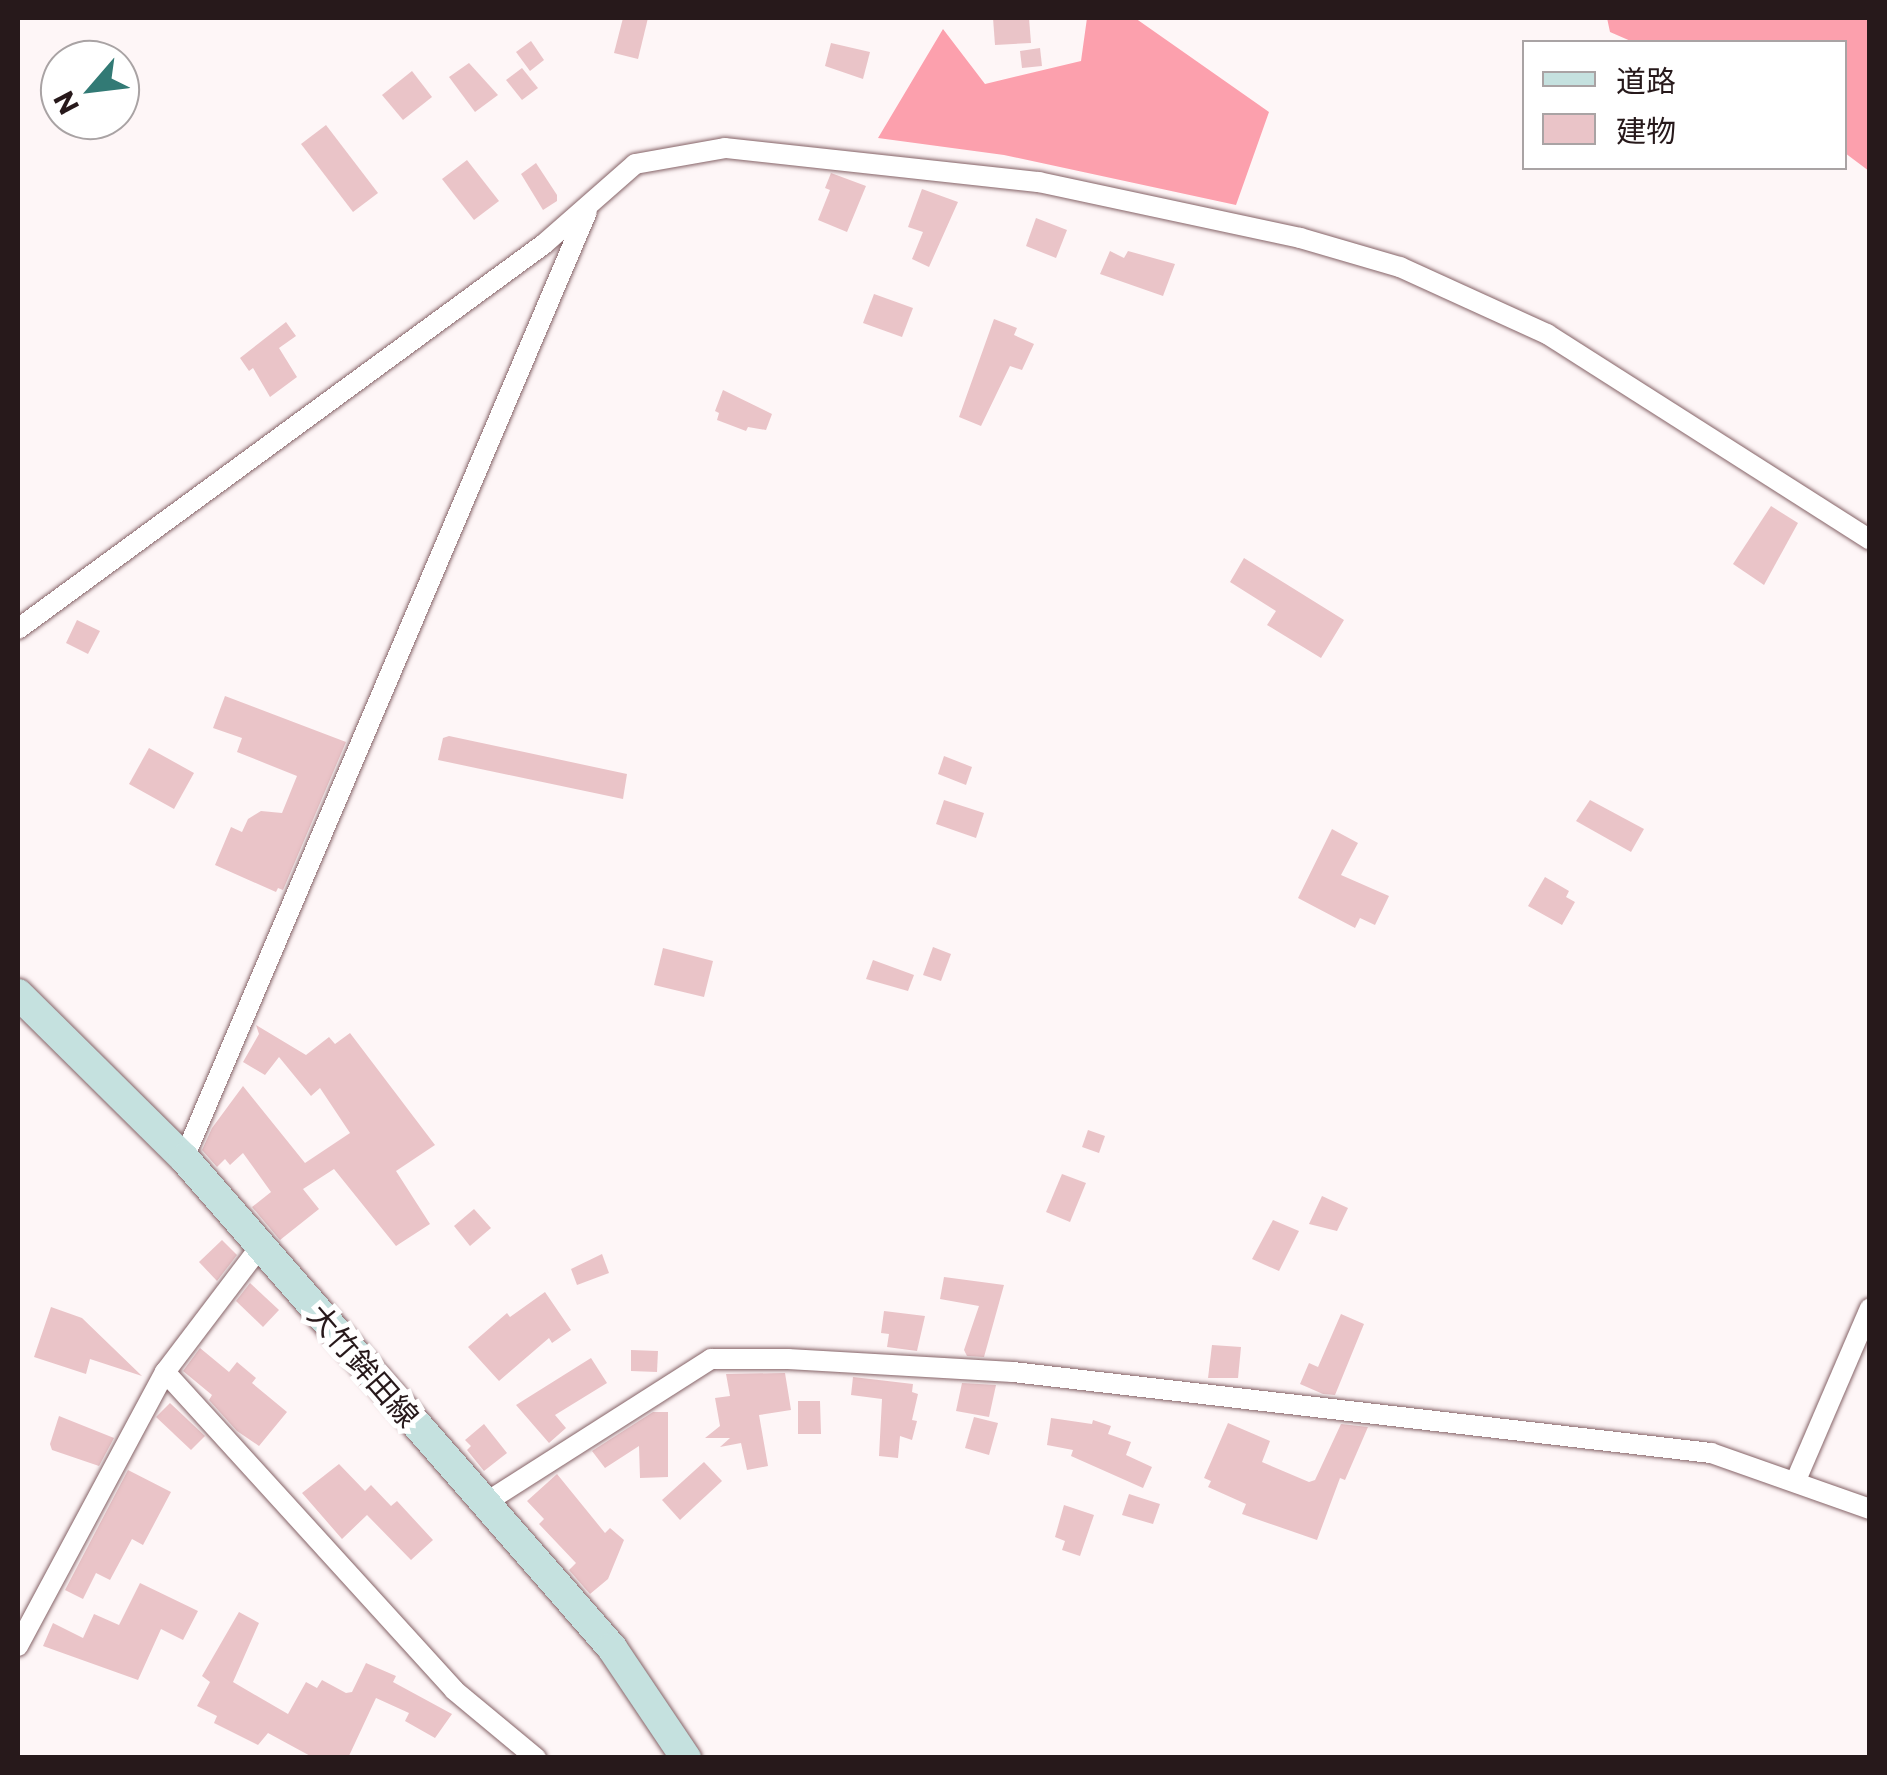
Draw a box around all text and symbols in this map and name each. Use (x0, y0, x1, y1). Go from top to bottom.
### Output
north arrow (40, 40, 140, 140)
legend (1522, 40, 1847, 170)
text: 道路 (1616, 61, 1676, 98)
text: N (45, 86, 85, 120)
text: 建物 (1616, 111, 1676, 148)
street label: 大竹鉾田線 (301, 1297, 427, 1433)

